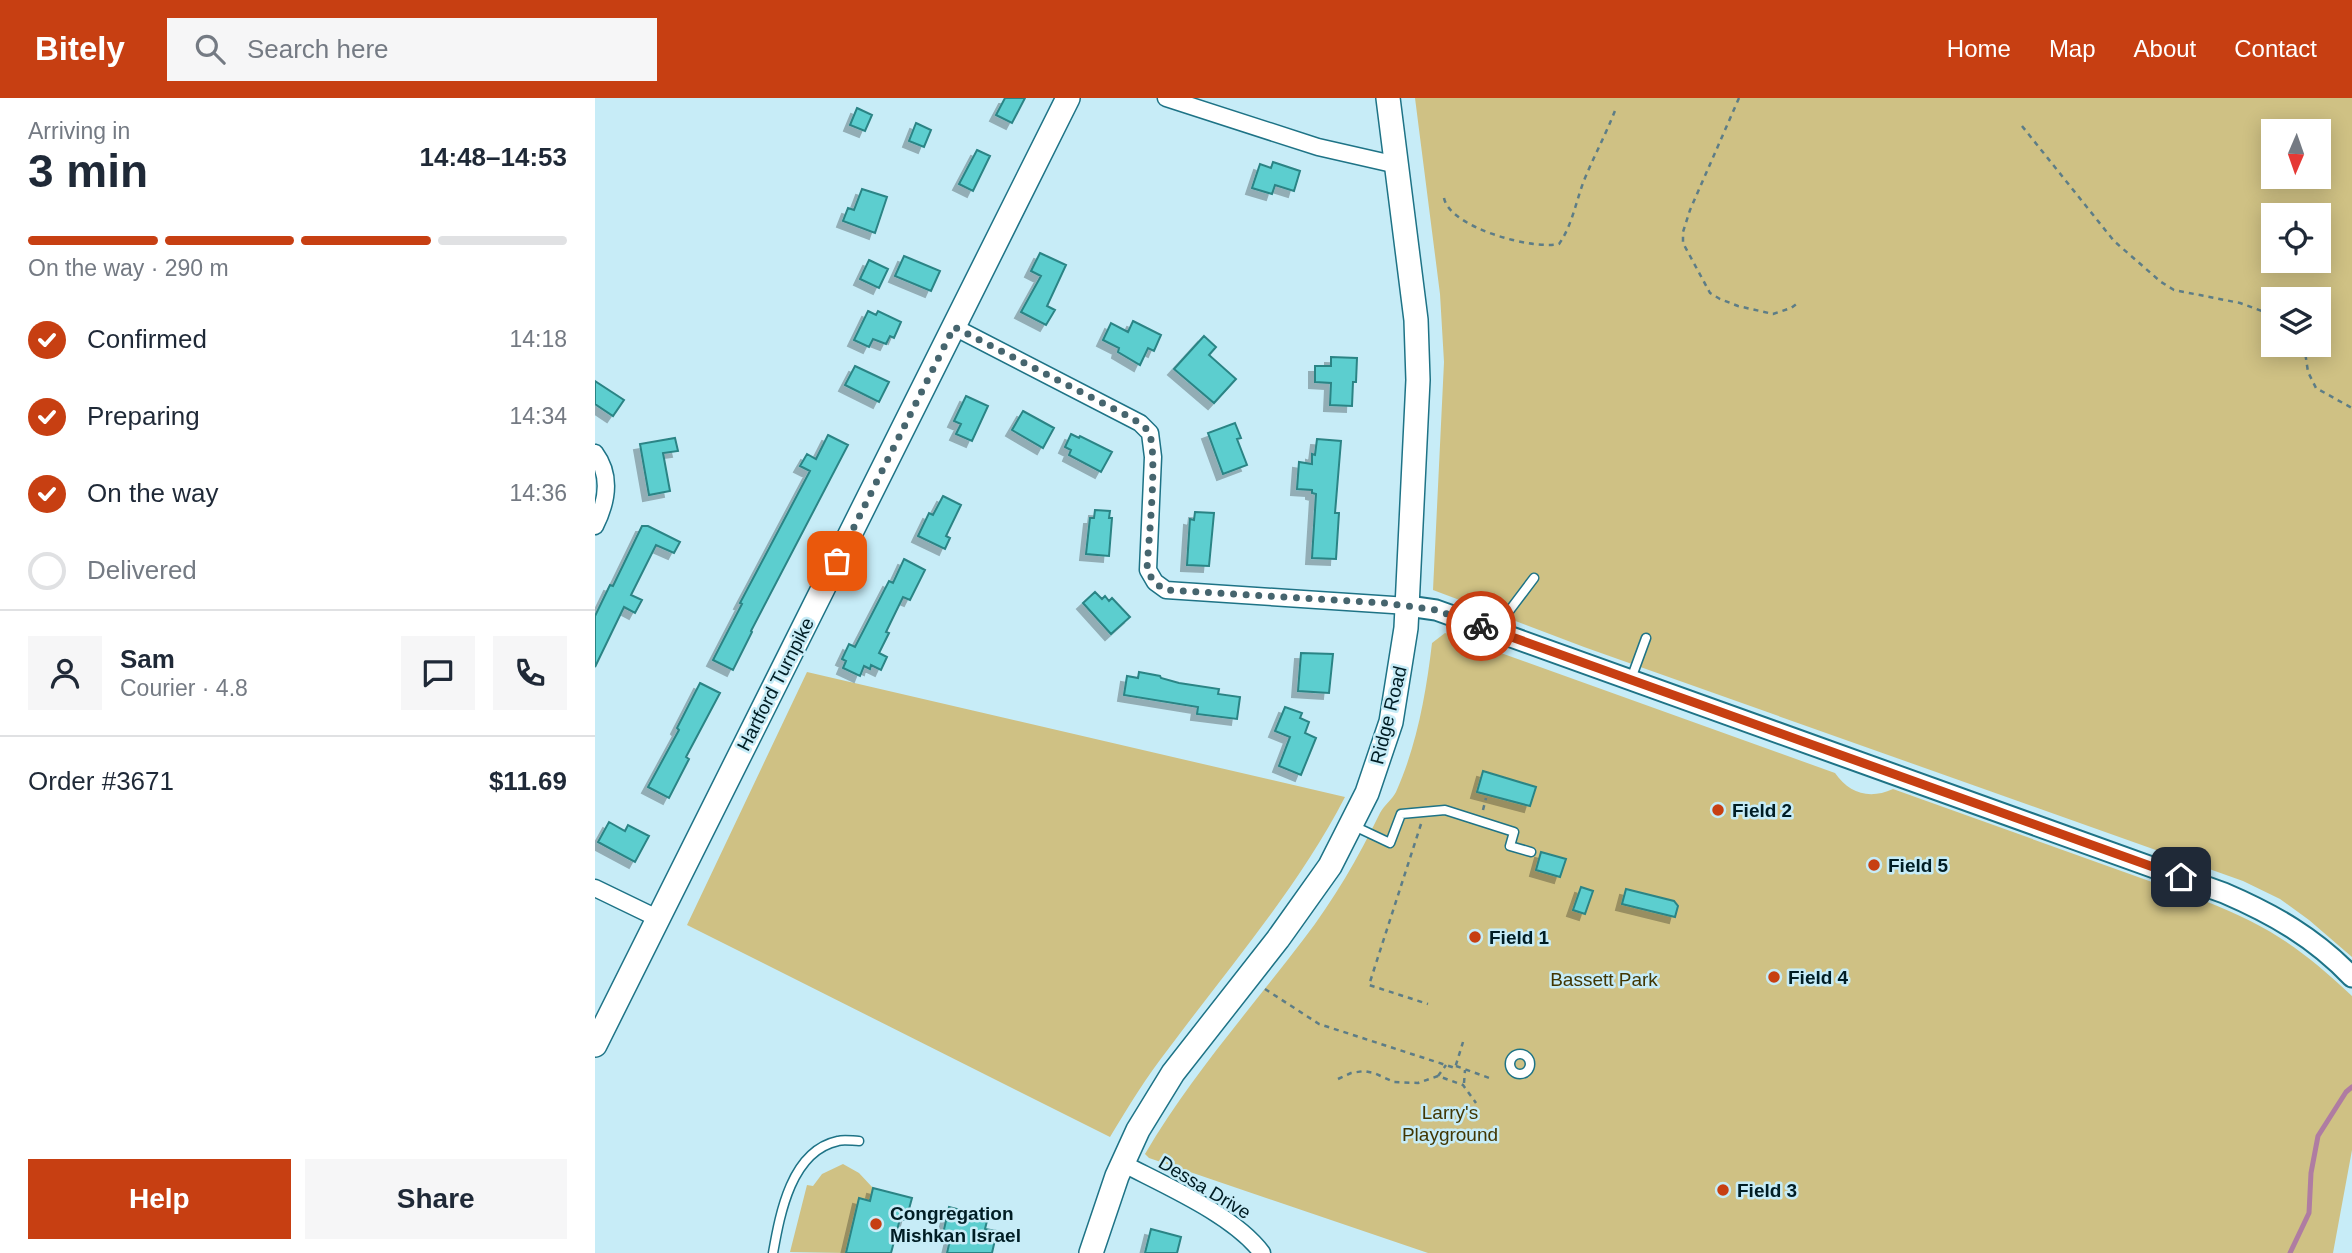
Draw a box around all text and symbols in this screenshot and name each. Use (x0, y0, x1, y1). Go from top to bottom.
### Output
search box (167, 18, 657, 81)
text: Bitely (35, 30, 125, 67)
icon: search (191, 30, 229, 68)
text: Search here (247, 34, 389, 64)
text: Home (1947, 35, 2011, 62)
text: Map (2049, 35, 2096, 62)
text: About (2134, 35, 2196, 62)
text: Contact (2234, 35, 2317, 62)
text: Arriving in (28, 118, 130, 144)
north arrow (2261, 119, 2331, 189)
map controls (2261, 119, 2331, 357)
text: 14:48–14:53 (420, 142, 567, 172)
text: 3 min (28, 145, 148, 197)
button: locate (2261, 203, 2331, 273)
text: On the way · 290 m (28, 255, 229, 281)
button: layers (2261, 287, 2331, 357)
icon: check (28, 321, 66, 359)
text: Confirmed (87, 324, 207, 354)
text: 14:18 (509, 326, 567, 352)
icon: check (28, 398, 66, 436)
text: Preparing (87, 401, 200, 431)
text: 14:34 (509, 403, 567, 429)
icon: check (28, 475, 66, 513)
text: On the way (87, 478, 219, 508)
text: 14:36 (509, 480, 567, 506)
pin (807, 531, 867, 591)
icon: bag (818, 542, 856, 580)
text: Delivered (87, 555, 197, 585)
courier (1446, 591, 1516, 661)
icon: bike (1462, 607, 1500, 645)
street label: Hartford Turnpike (733, 614, 818, 754)
button: person (28, 636, 102, 710)
button: chat (401, 636, 475, 710)
button: phone (493, 636, 567, 710)
text: Sam (120, 644, 175, 674)
street label: Ridge Road (1366, 664, 1411, 766)
text: Courier · 4.8 (120, 675, 248, 701)
text: Order #3671 (28, 766, 174, 796)
text: $11.69 (489, 766, 567, 796)
place label: Field 2 (1732, 800, 1792, 821)
marker: Field 2 (1710, 802, 1726, 818)
pin (2151, 847, 2211, 907)
place label: Field 5 (1888, 855, 1949, 876)
marker: Field 5 (1866, 857, 1882, 873)
icon: home (2162, 858, 2200, 896)
place label: Field 1 (1489, 927, 1550, 948)
marker: Field 1 (1467, 929, 1483, 945)
place label: Field 4 (1788, 967, 1849, 988)
park label: Bassett Park (1550, 969, 1658, 990)
marker: Field 4 (1766, 969, 1782, 985)
park label: Larry's Playground (1402, 1102, 1498, 1145)
street label: Dessa Drive (1155, 1152, 1255, 1223)
button: Help (28, 1159, 291, 1239)
button: Share (305, 1159, 567, 1239)
place label: Field 3 (1737, 1180, 1797, 1201)
marker: Field 3 (1715, 1182, 1731, 1198)
place label: Congregation Mishkan Israel (890, 1203, 1021, 1246)
marker: Congregation Mishkan Israel (868, 1216, 884, 1232)

